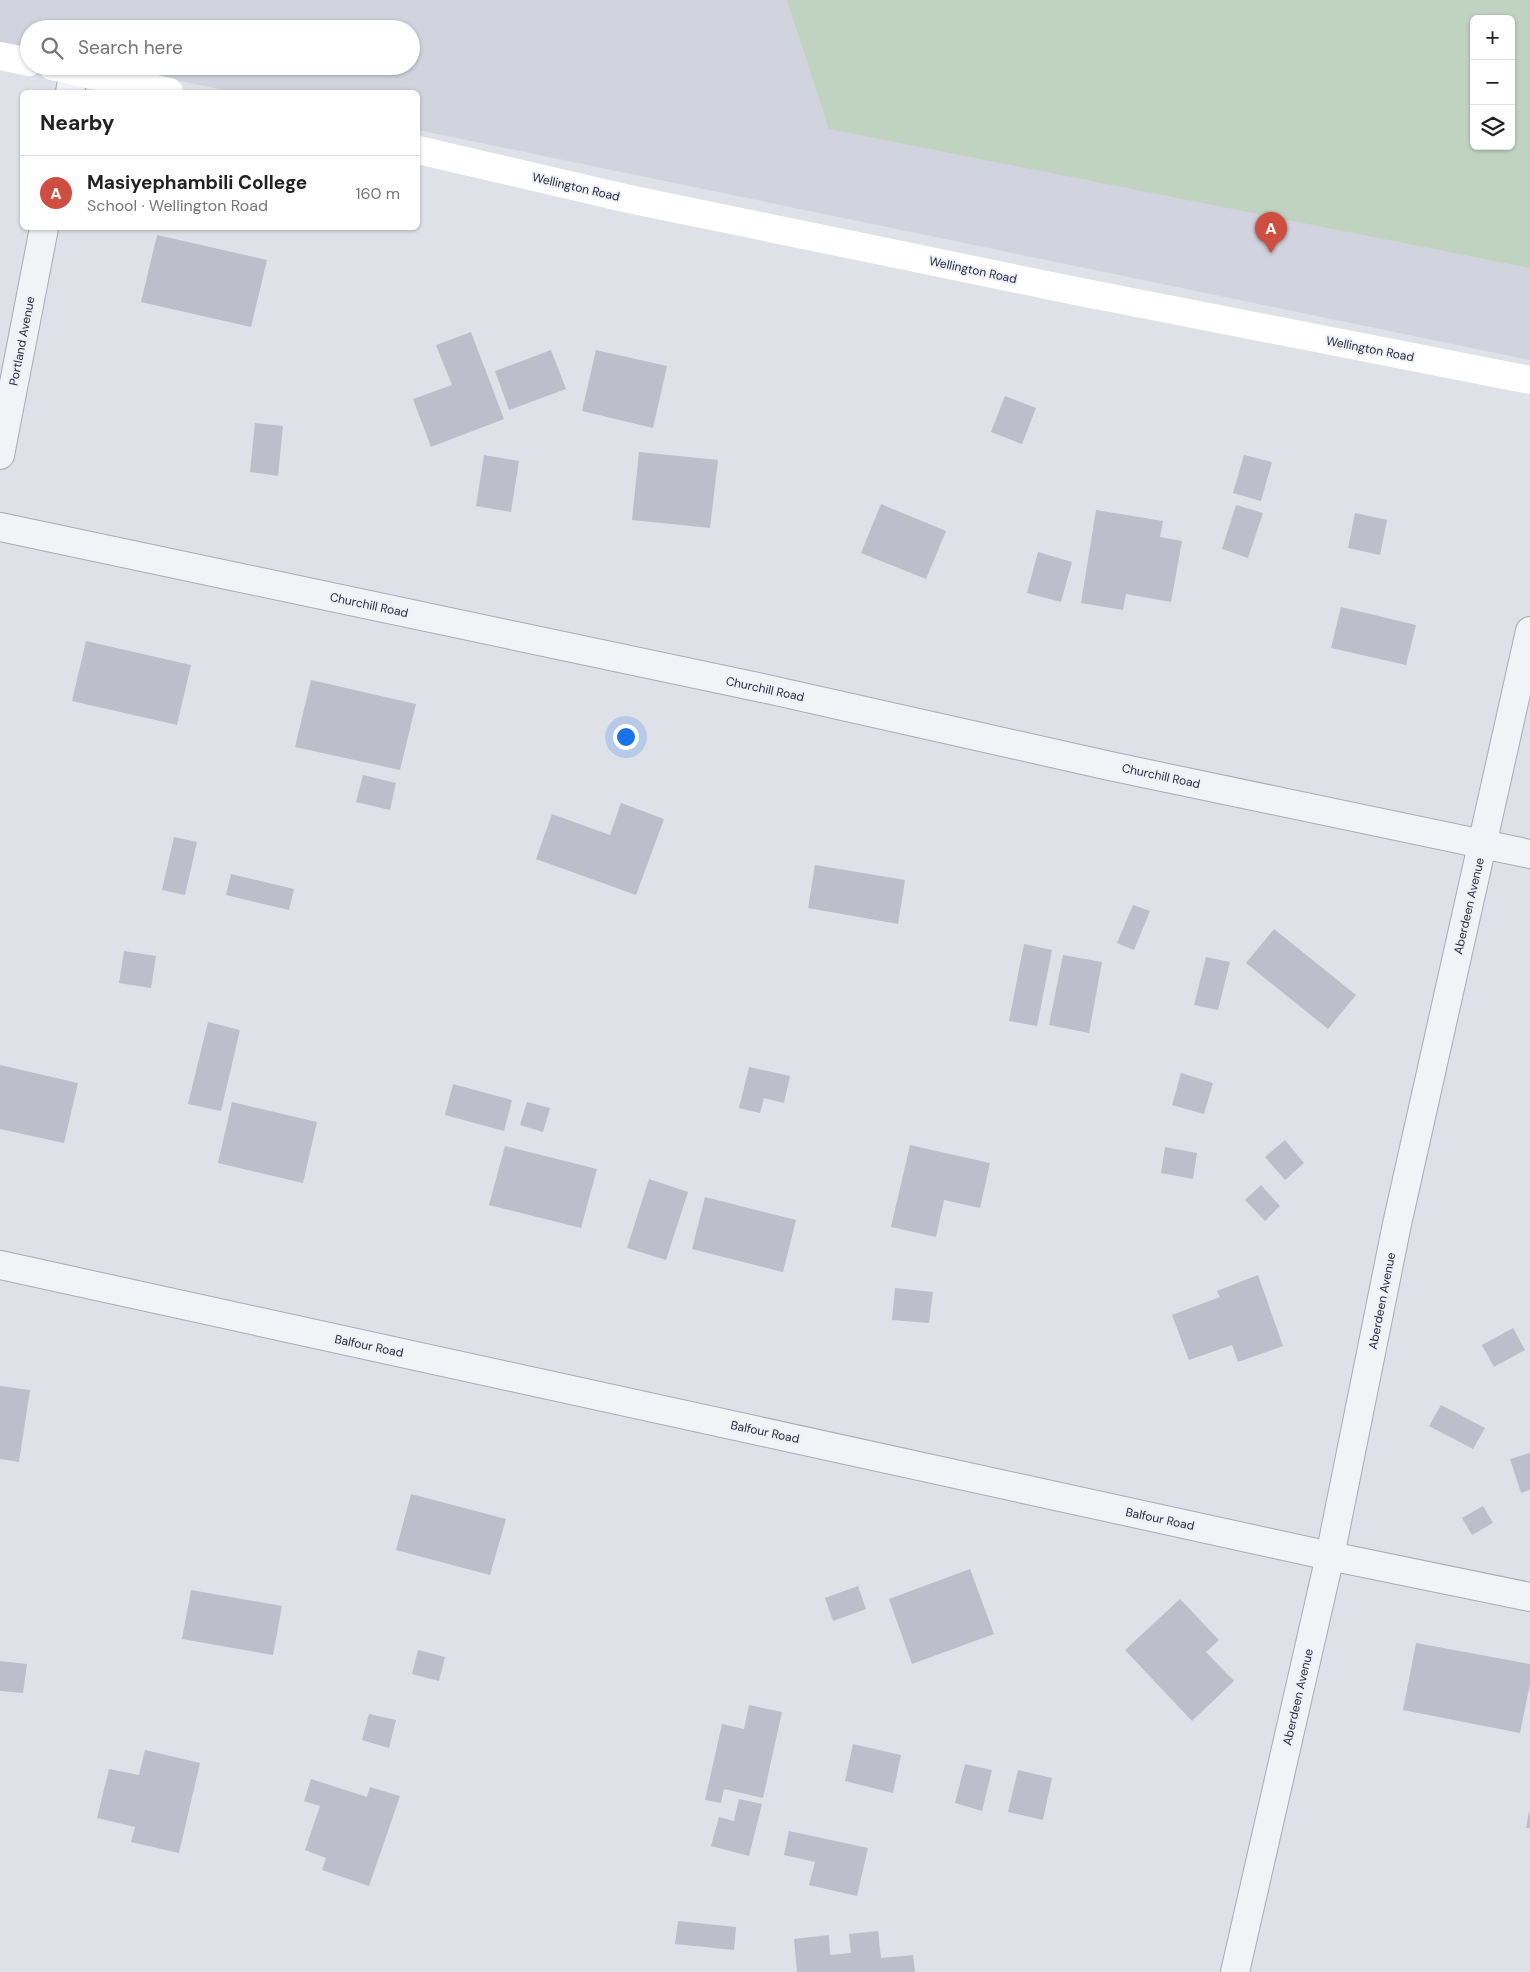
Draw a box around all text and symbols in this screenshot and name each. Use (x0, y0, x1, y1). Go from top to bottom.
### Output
map controls (1470, 15, 1515, 150)
button: + (1470, 15, 1515, 60)
search box (20, 20, 420, 75)
icon: search (38, 34, 66, 62)
text: Search here (78, 35, 183, 60)
button: − (1470, 60, 1515, 105)
button: layers (1470, 105, 1515, 150)
text: Nearby (40, 109, 114, 137)
street label: Wellington Road (531, 169, 621, 205)
text: Masiyephambili College (87, 170, 307, 195)
text: A (50, 183, 62, 204)
text: 160 m (356, 183, 400, 204)
text: School · Wellington Road (87, 195, 268, 216)
pin: A (1255, 212, 1287, 253)
street label: Wellington Road (928, 253, 1018, 287)
street label: Portland Avenue (6, 295, 39, 387)
street label: Wellington Road (1325, 333, 1415, 365)
street label: Churchill Road (328, 589, 410, 621)
street label: Churchill Road (724, 673, 806, 705)
your location (613, 724, 639, 750)
street label: Churchill Road (1120, 760, 1202, 792)
street label: Aberdeen Avenue (1450, 856, 1488, 956)
street label: Aberdeen Avenue (1365, 1251, 1399, 1351)
street label: Balfour Road (333, 1331, 405, 1361)
street label: Balfour Road (729, 1417, 801, 1447)
street label: Balfour Road (1124, 1504, 1196, 1534)
street label: Aberdeen Avenue (1279, 1647, 1317, 1747)

